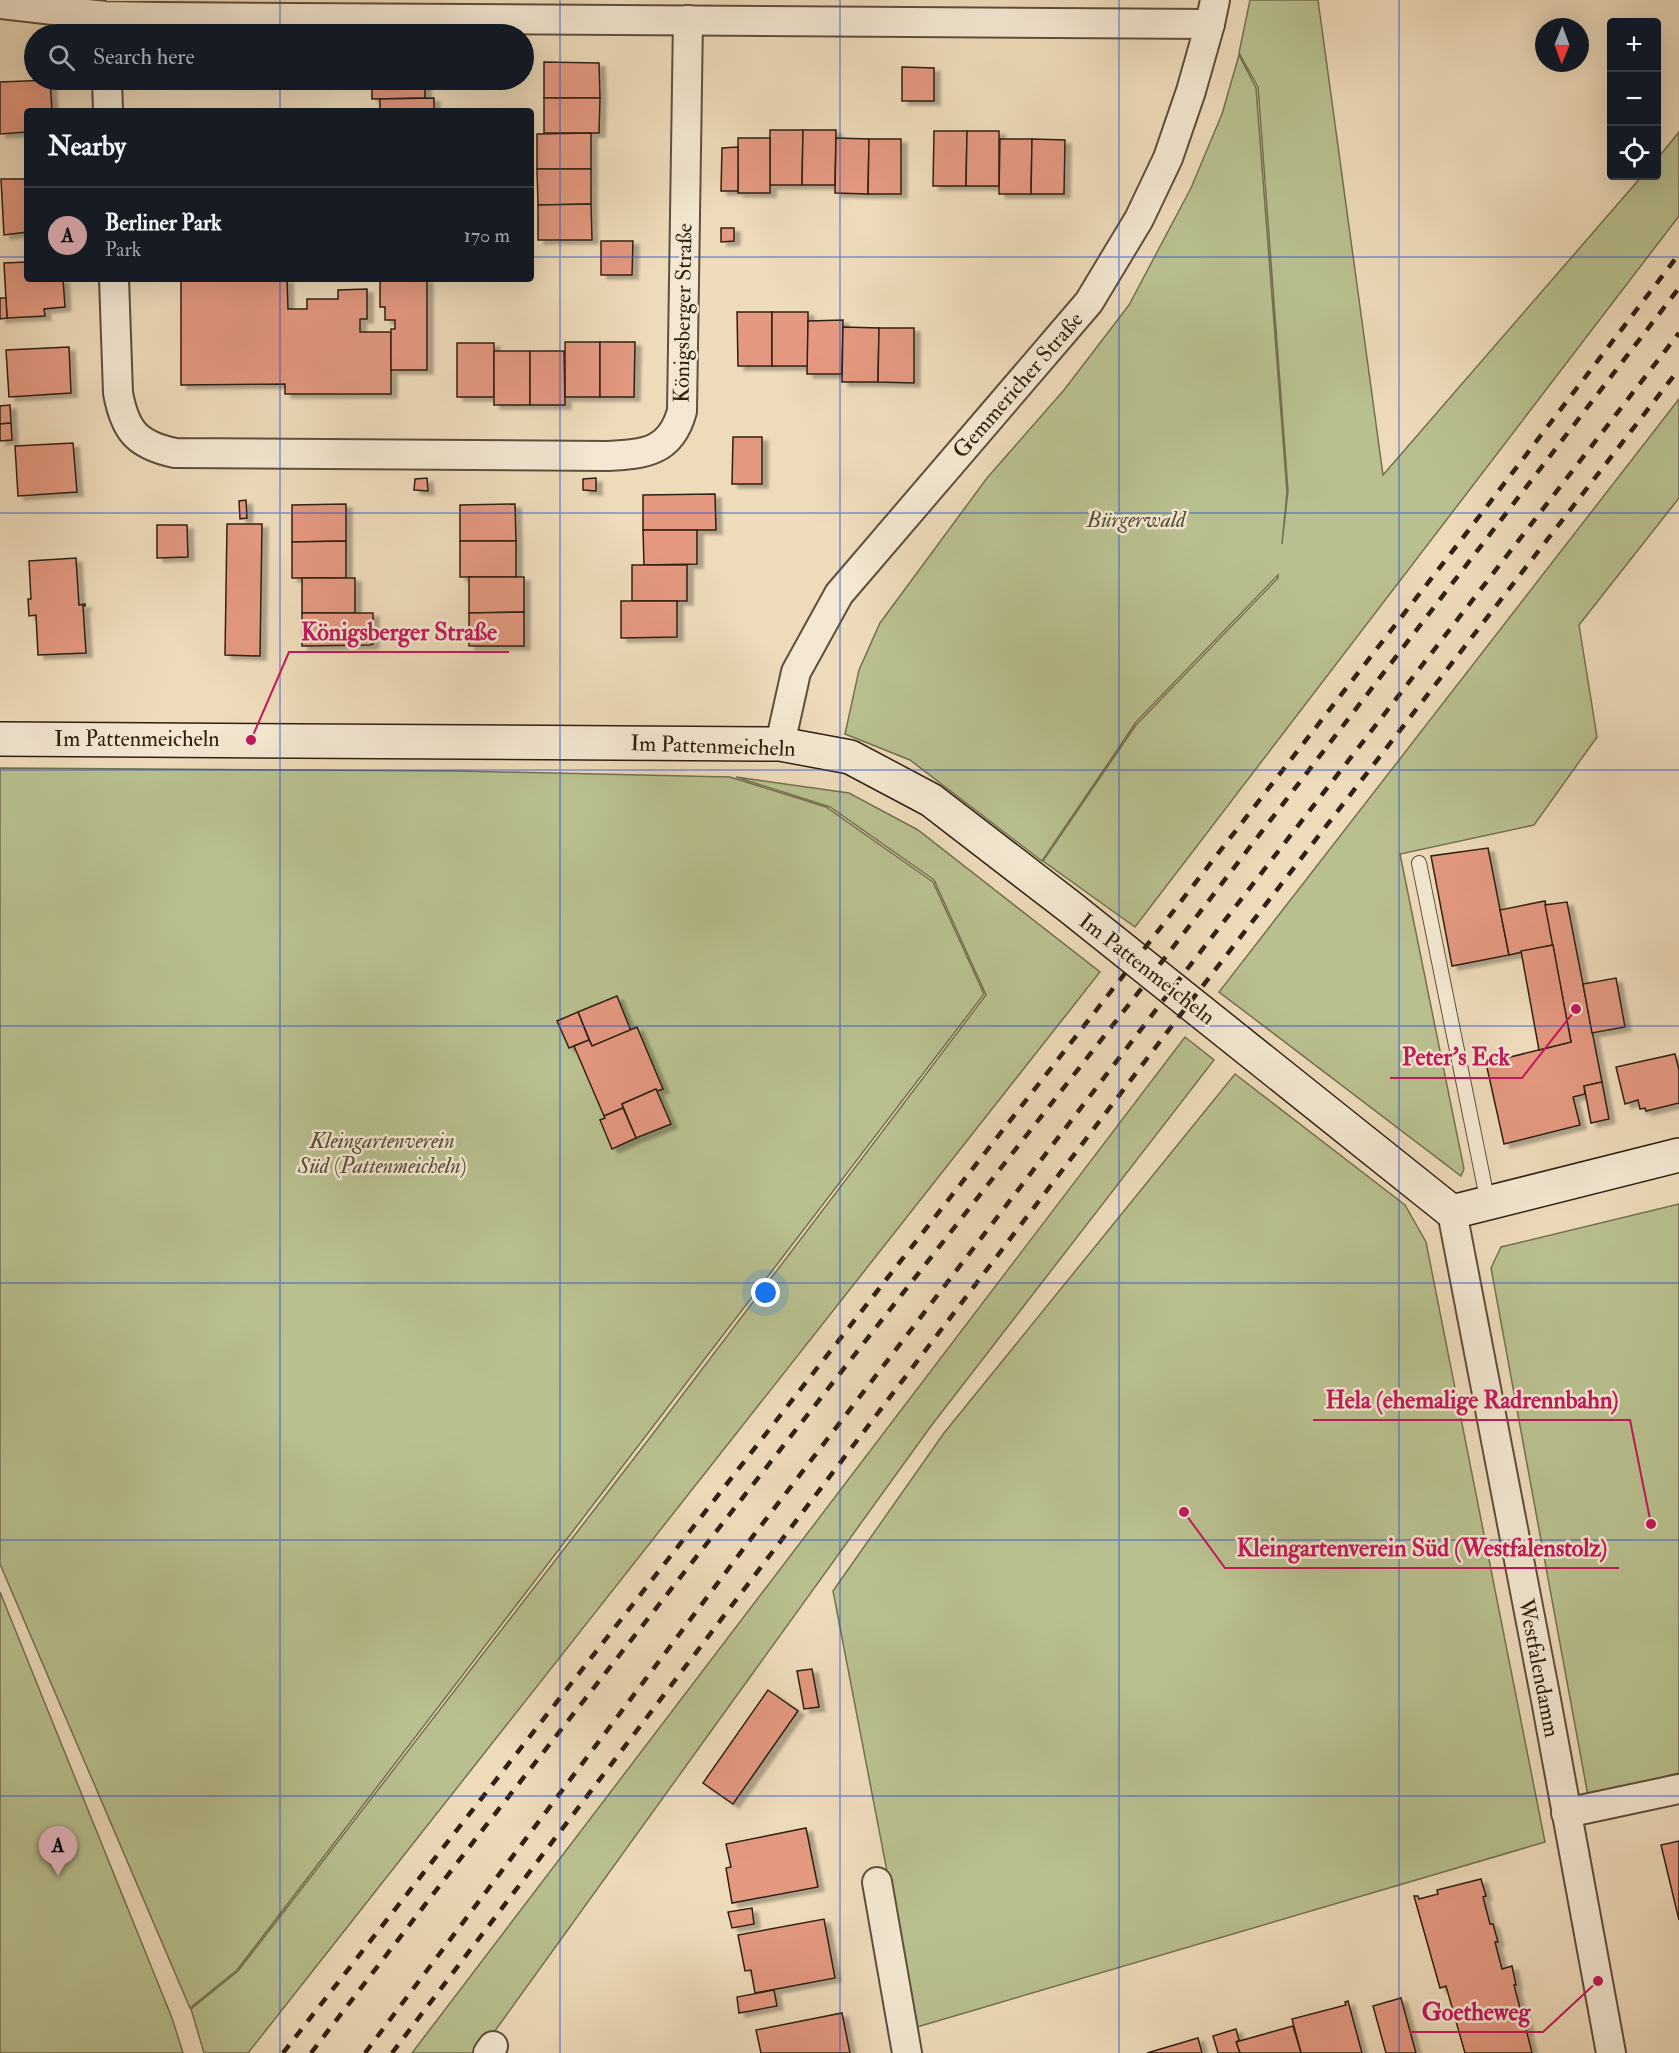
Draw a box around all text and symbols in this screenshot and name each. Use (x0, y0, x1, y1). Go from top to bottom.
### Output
north arrow (1535, 18, 1589, 72)
map controls (1607, 18, 1661, 180)
button: + (1607, 18, 1661, 72)
search box (24, 24, 534, 90)
icon: search (45, 41, 78, 74)
text: Search here (93, 43, 195, 71)
button: − (1607, 72, 1661, 126)
button: locate (1607, 126, 1661, 180)
text: Nearby (48, 131, 126, 163)
text: Berliner Park (105, 209, 222, 237)
text: A (61, 223, 74, 248)
text: 170 m (464, 223, 510, 248)
street label: Königsberger Straße (667, 223, 699, 403)
text: Park (105, 237, 141, 262)
street label: Gemmericher Straße (947, 306, 1089, 464)
park label: Bürgerwald (1086, 506, 1187, 534)
callout: Königsberger Straße (289, 610, 509, 652)
text: Königsberger Straße (301, 617, 497, 648)
street label: Im Pattenmeicheln (54, 725, 220, 753)
street label: Im Pattenmeicheln (630, 729, 796, 763)
street label: Im Pattenmeicheln (1073, 907, 1221, 1031)
callout: Peter's Eck (1390, 1036, 1522, 1078)
text: Peter's Eck (1402, 1042, 1510, 1073)
park label: Kleingartenverein Süd (Pattenmeicheln) (297, 1127, 466, 1180)
your location (751, 1278, 780, 1307)
callout: Hela (ehemalige Radrennbahn) (1313, 1378, 1630, 1420)
text: Hela (ehemalige Radrennbahn) (1325, 1385, 1619, 1416)
callout: Kleingartenverein Süd (Westfalenstolz) (1225, 1526, 1619, 1568)
text: Kleingartenverein Süd (Westfalenstolz) (1237, 1533, 1607, 1564)
street label: Westfalendamm (1512, 1595, 1566, 1740)
pin: A (38, 1826, 78, 1876)
callout: Goetheweg (1410, 1990, 1543, 2032)
text: Goetheweg (1422, 1997, 1532, 2028)

